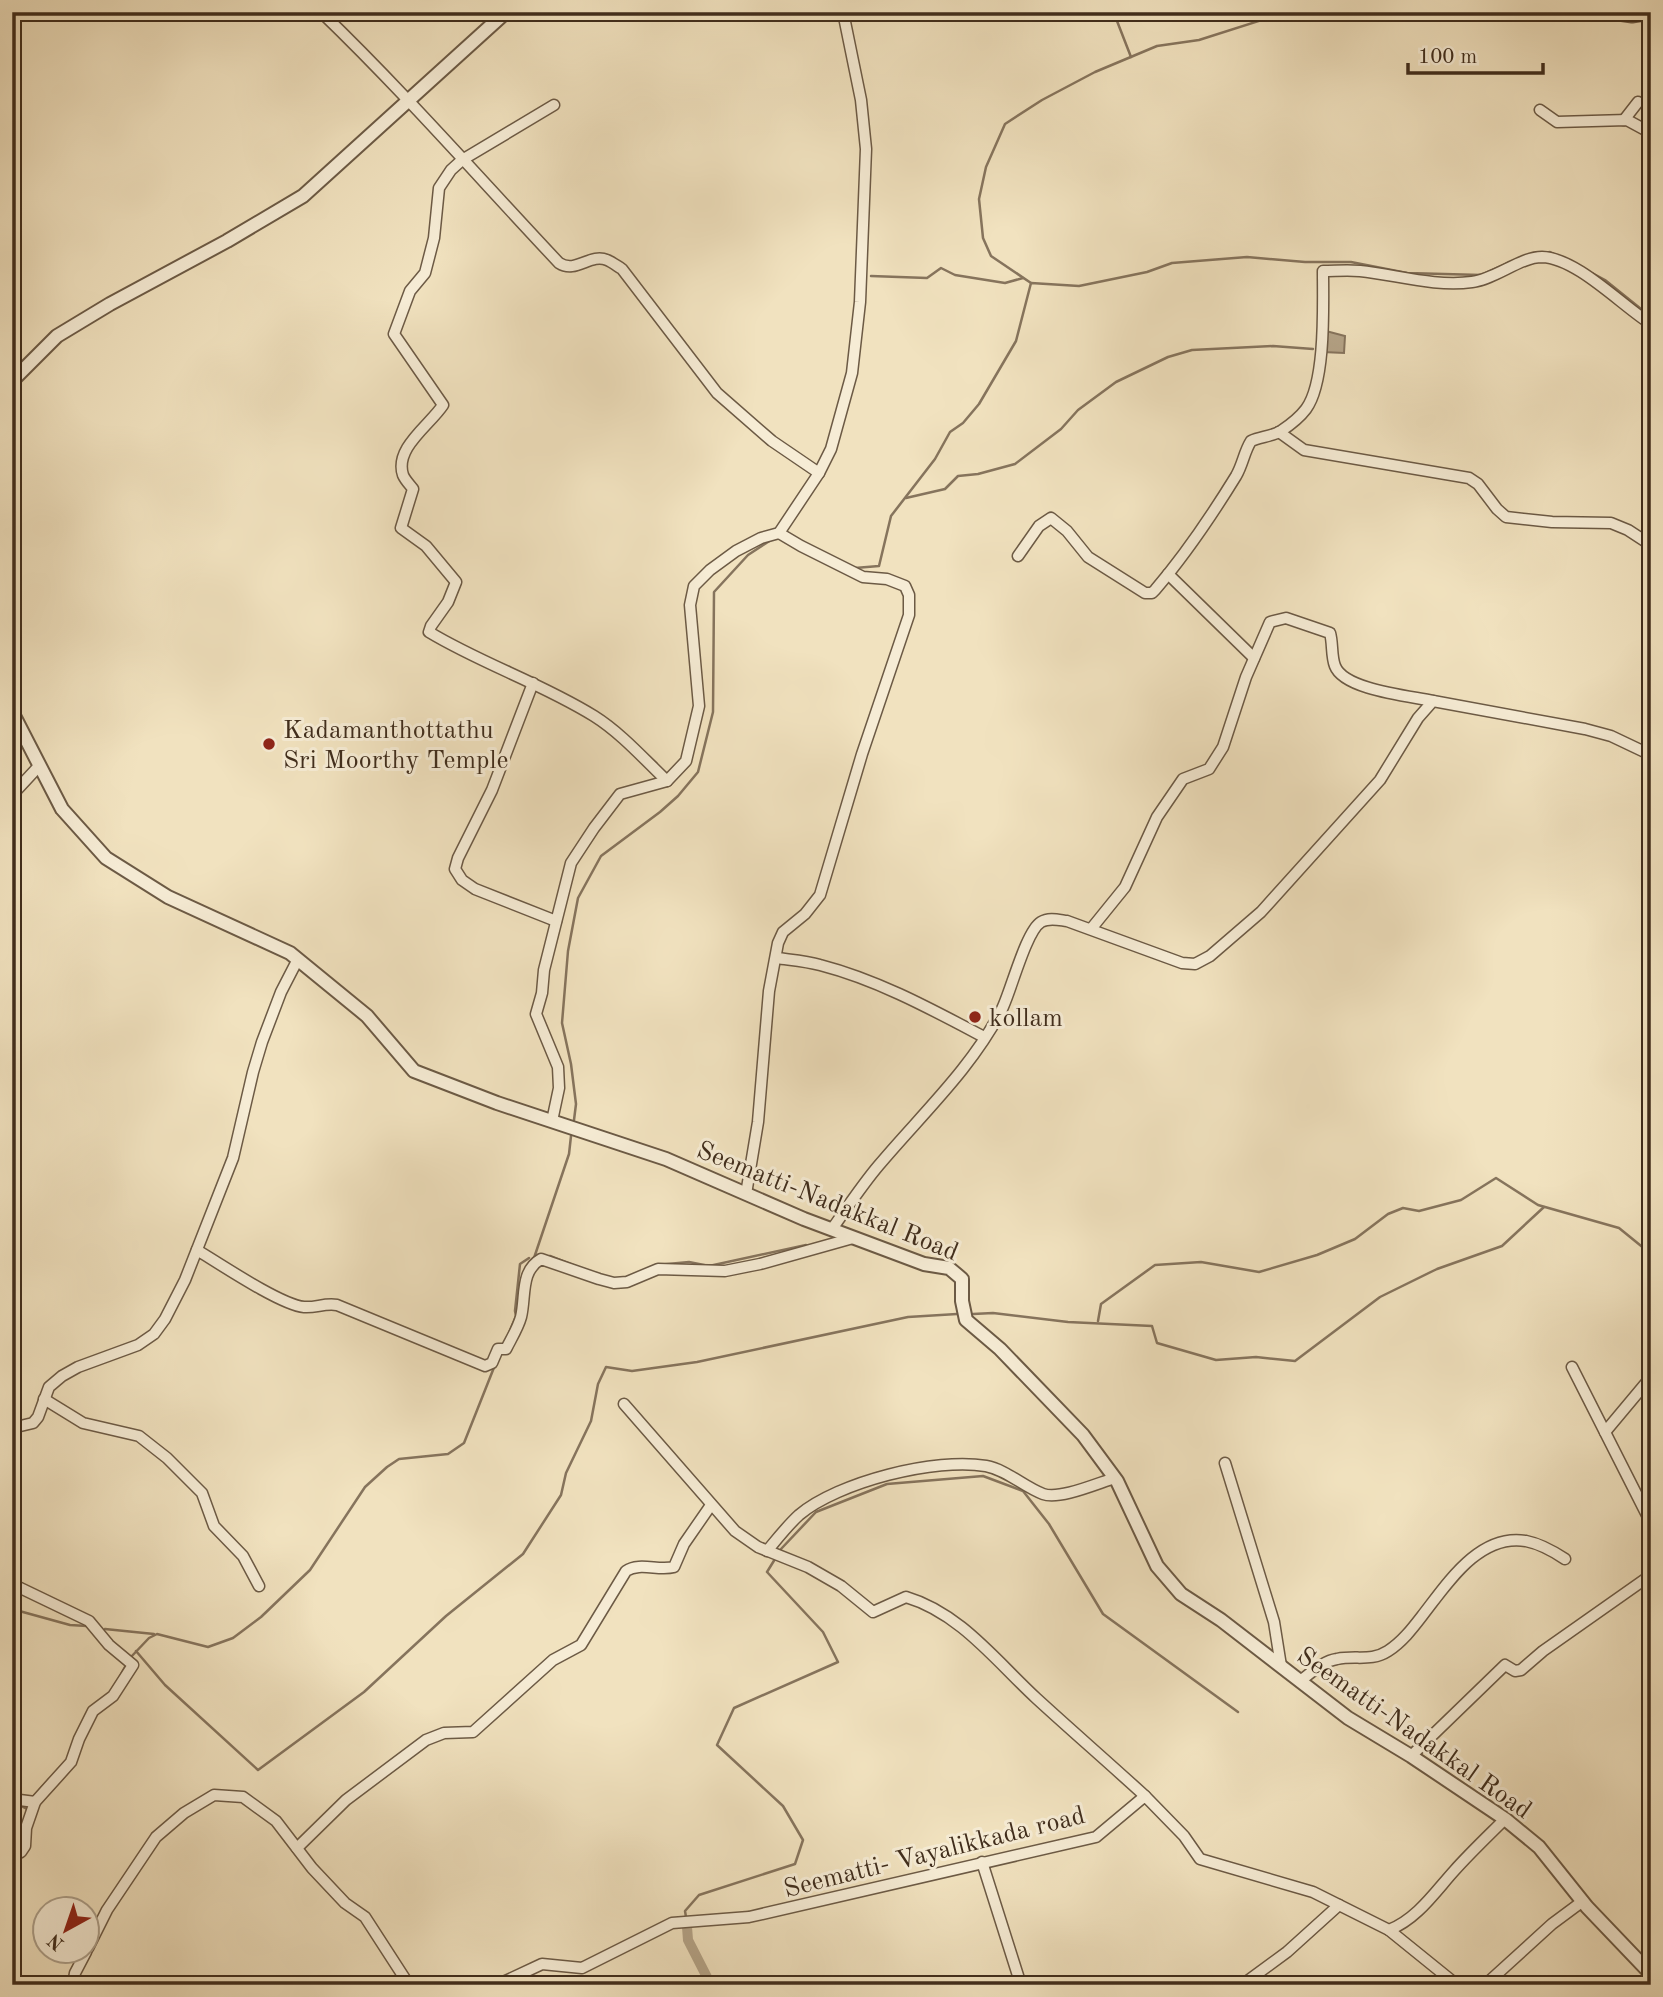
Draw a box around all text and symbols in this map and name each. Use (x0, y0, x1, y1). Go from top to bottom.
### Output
scale bar (1408, 32, 1542, 76)
text: 100 m (1418, 47, 1477, 68)
place label: Kadamanthottathu Sri Moorthy Temple (283, 718, 508, 774)
marker: Kadamanthottathu Sri Moorthy Temple (261, 736, 277, 752)
place label: kollam (989, 1006, 1063, 1032)
marker: kollam (967, 1009, 983, 1025)
street label: Seematti-Nadakkal Road (693, 1137, 962, 1266)
street label: Seematti-Nadakkal Road (1292, 1643, 1536, 1825)
street label: Seematti- Vayalikkada road (781, 1803, 1088, 1903)
north arrow (32, 1896, 102, 1966)
text: N (45, 1929, 68, 1953)

